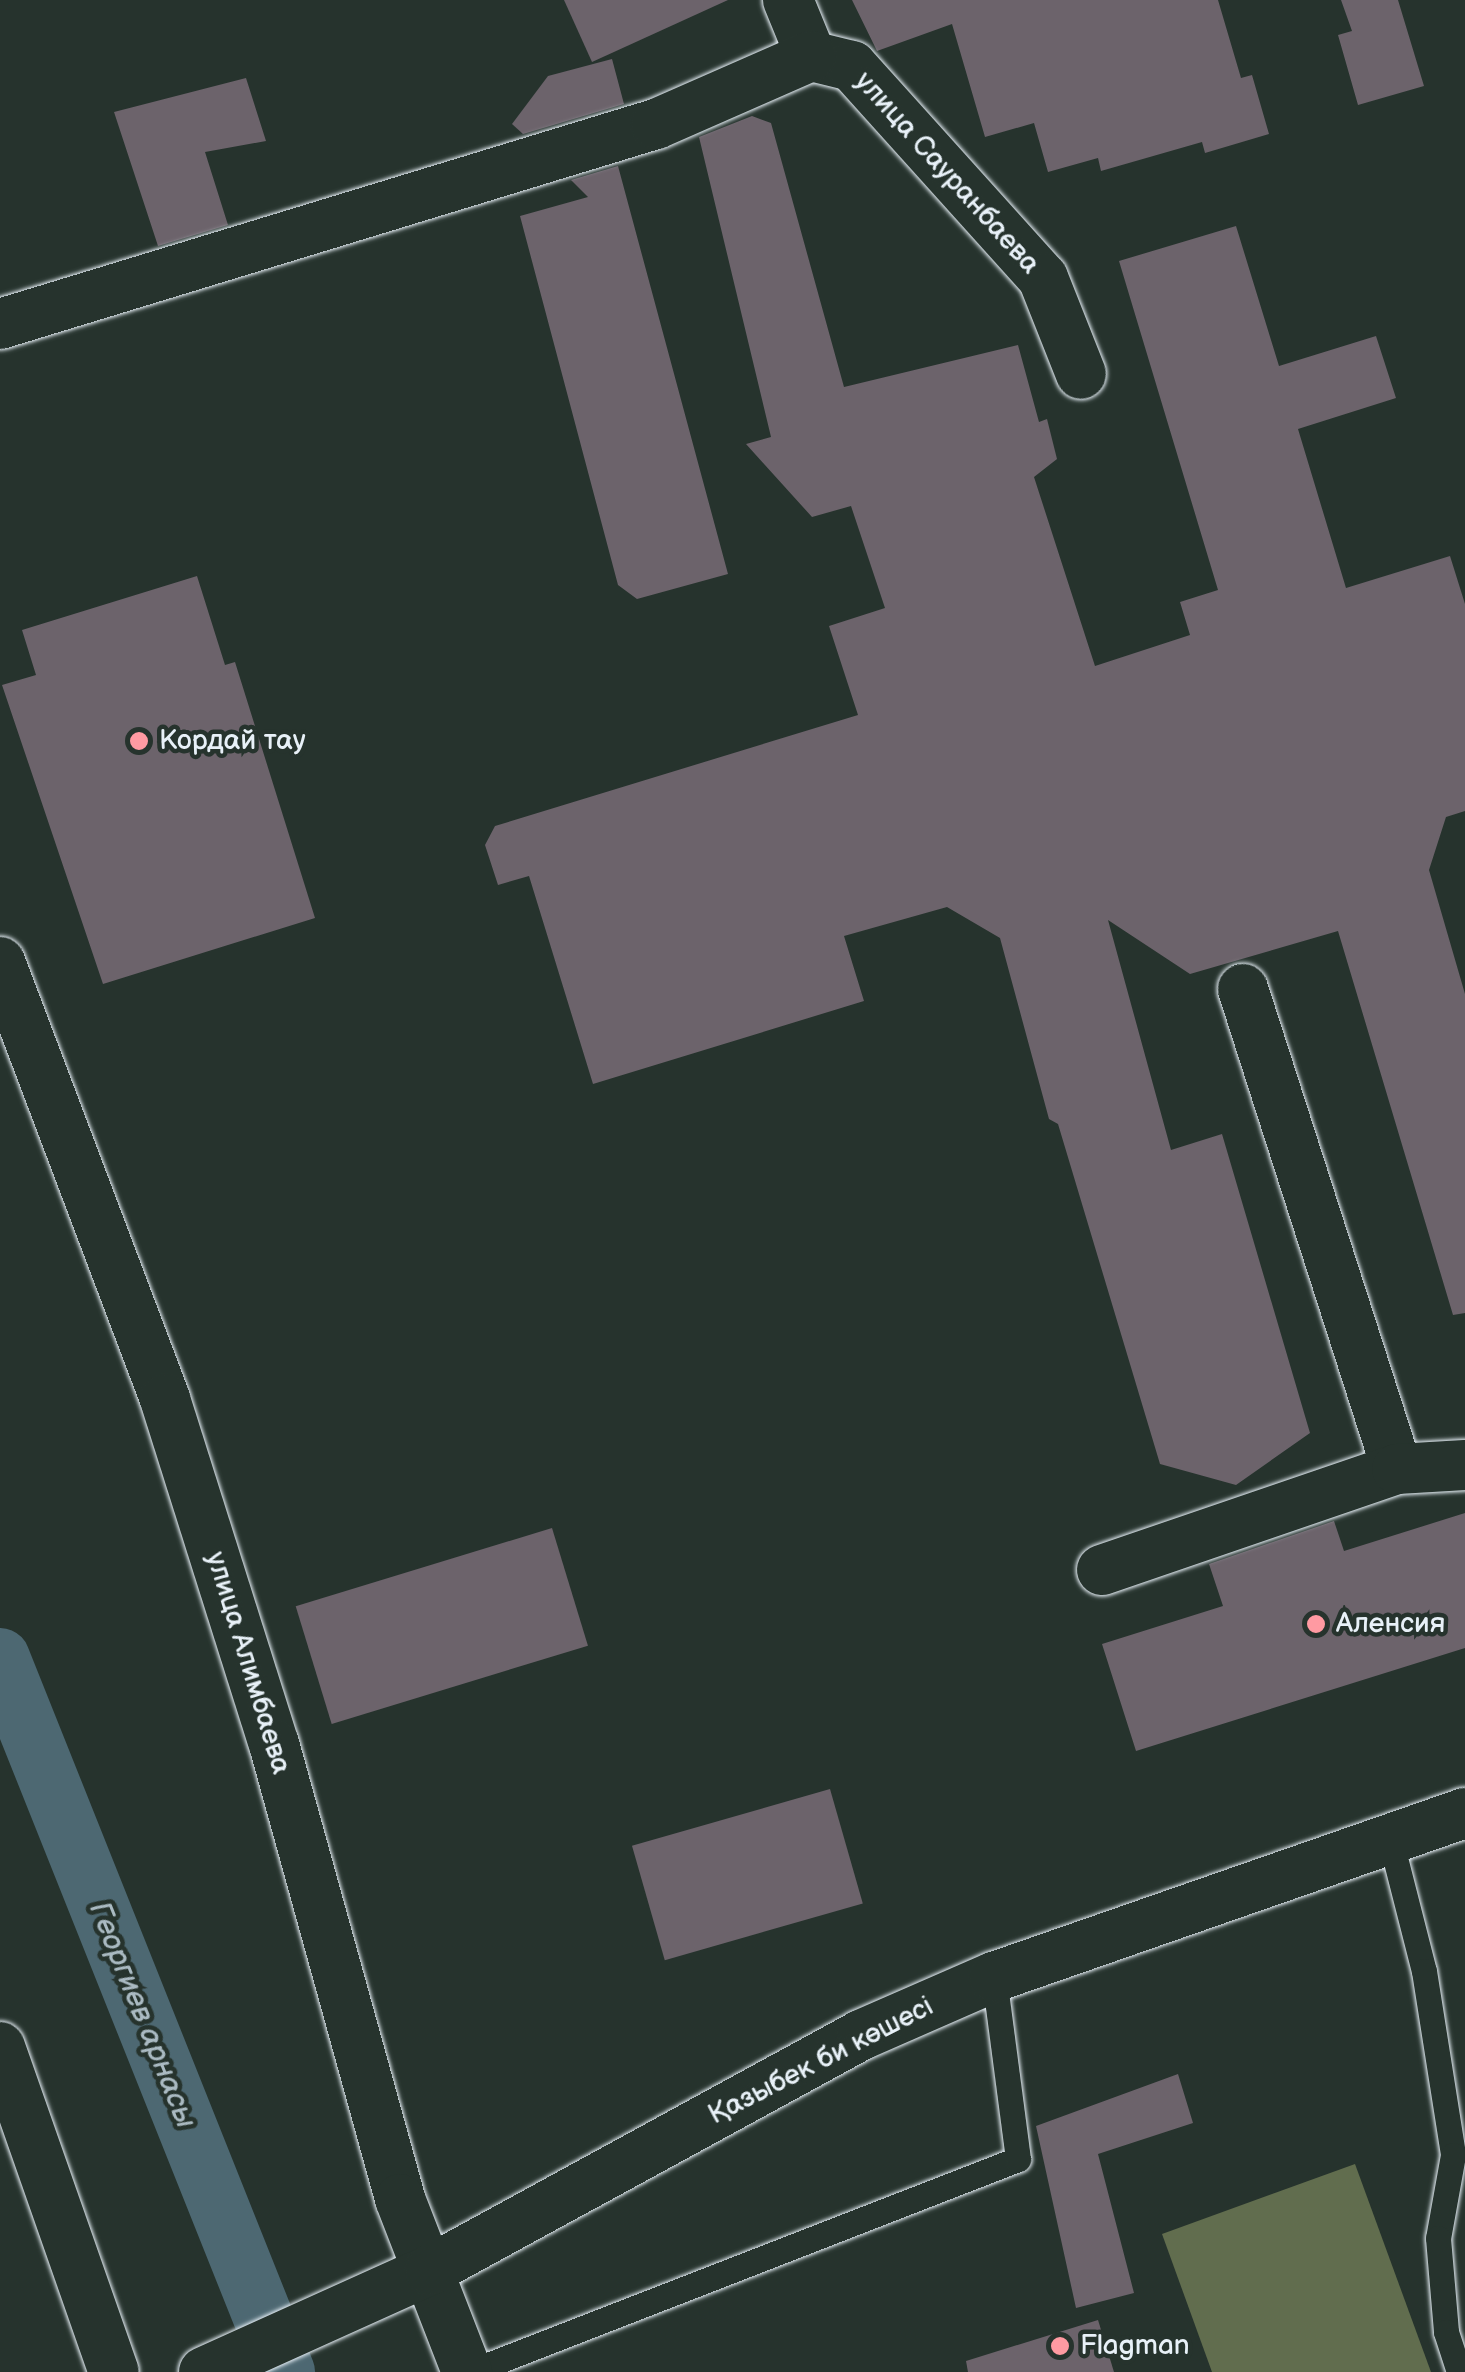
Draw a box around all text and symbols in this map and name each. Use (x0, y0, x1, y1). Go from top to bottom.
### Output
street label: улица Сауранбаева (847, 65, 1047, 281)
place label: Кордай тау (159, 724, 306, 758)
marker: Кордай тау (128, 730, 150, 752)
street label: улица Алимбаева (198, 1548, 298, 1778)
place label: Аленсия (1336, 1607, 1445, 1641)
marker: Аленсия (1305, 1613, 1327, 1635)
water label: Георгиев арнасы (80, 1897, 204, 2133)
street label: Қазыбек би көшесі (703, 1990, 939, 2132)
place label: Flagman (1080, 2329, 1190, 2363)
marker: Flagman (1049, 2335, 1071, 2357)

